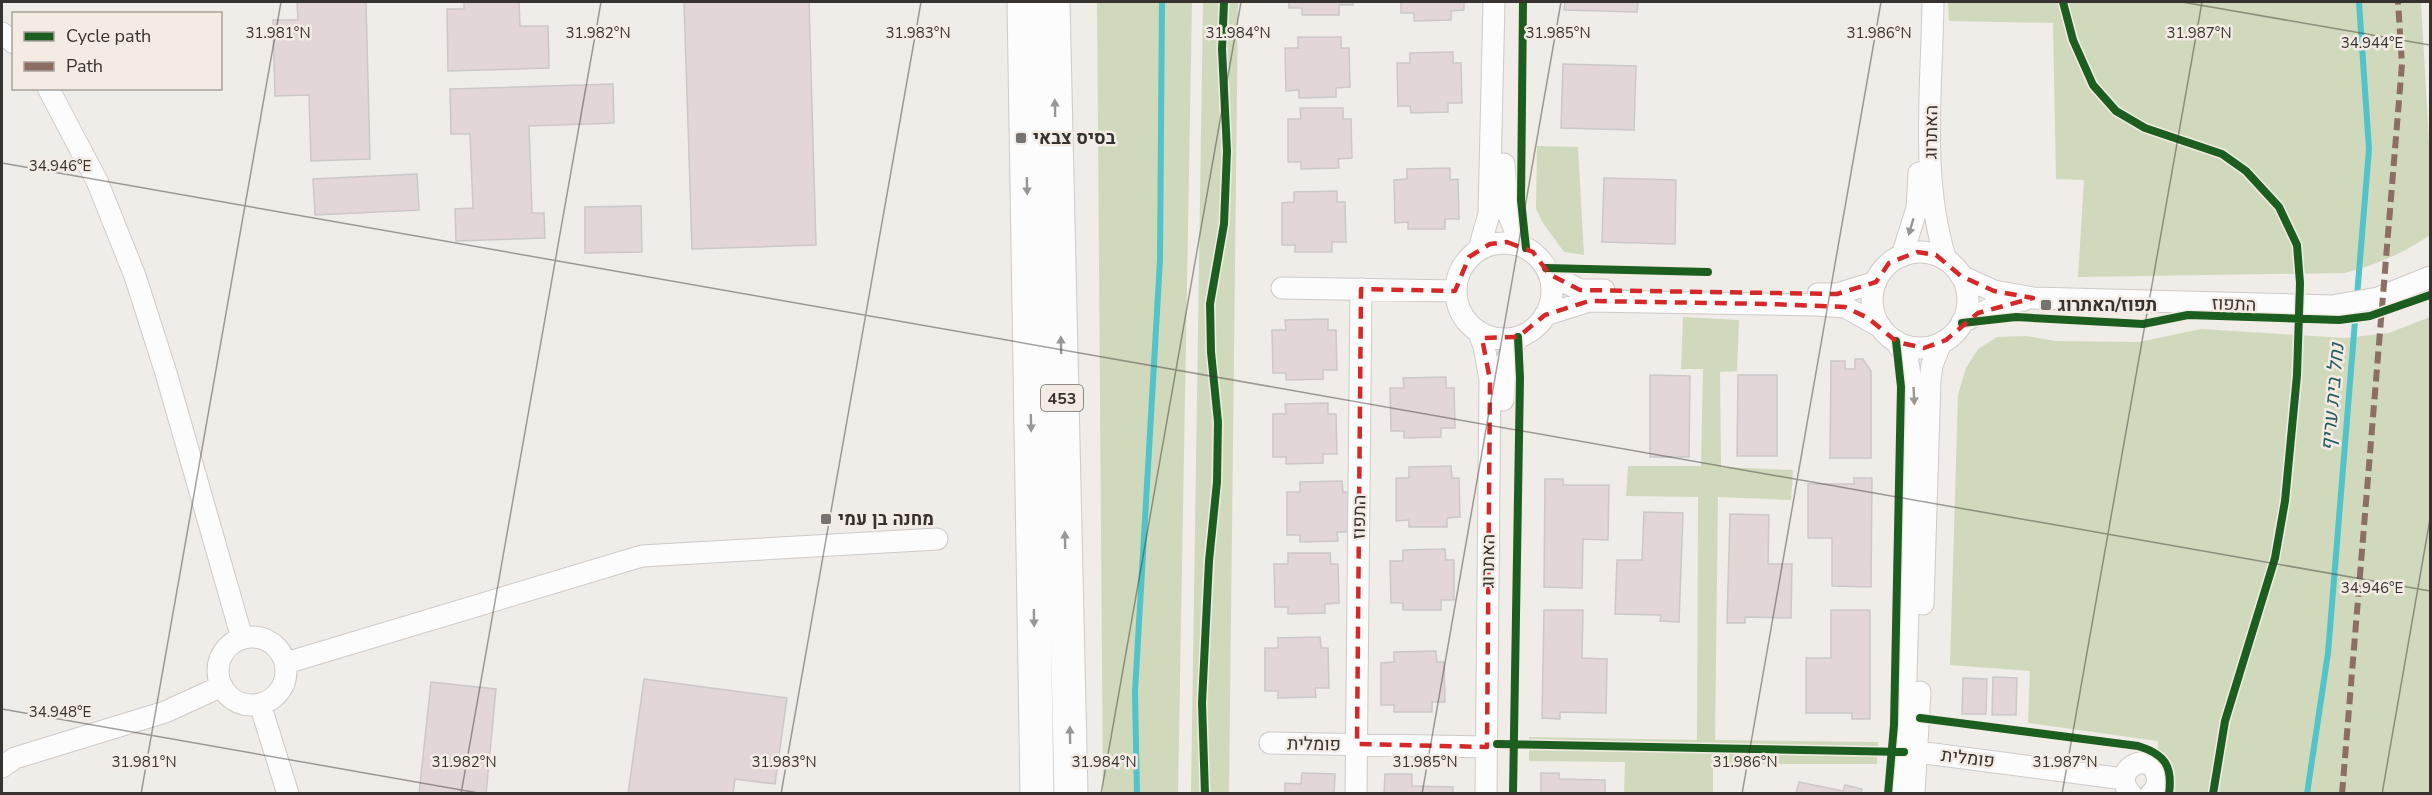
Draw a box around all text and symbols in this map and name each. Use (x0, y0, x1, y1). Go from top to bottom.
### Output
legend (12, 12, 222, 90)
text: 31.981°N (245, 23, 311, 43)
text: 31.982°N (565, 23, 631, 43)
text: 31.983°N (885, 23, 951, 43)
text: 31.984°N (1205, 23, 1271, 43)
text: 31.985°N (1525, 23, 1591, 43)
text: 31.986°N (1846, 23, 1912, 43)
text: 31.987°N (2166, 23, 2232, 43)
text: Cycle path (66, 24, 151, 48)
text: 34.944°E (2341, 33, 2403, 53)
text: Path (66, 54, 103, 78)
one-way arrow (1051, 99, 1060, 118)
street label: האתרוג (1919, 105, 1943, 159)
place label: בסיס צבאי (1033, 126, 1116, 150)
marker: בסיס צבאי (1014, 131, 1028, 145)
text: 34.946°E (29, 156, 91, 176)
one-way arrow (1022, 176, 1032, 195)
one-way arrow (1906, 218, 1915, 236)
street label: התפוז (2211, 291, 2257, 317)
place label: תפוז/האתרוג (2058, 293, 2157, 317)
marker: תפוז/האתרוג (2039, 298, 2053, 312)
one-way arrow (1056, 336, 1066, 355)
water label: נחל בית עריף (2314, 340, 2351, 452)
road number: 453 (1041, 385, 1083, 411)
one-way arrow (1909, 386, 1918, 405)
one-way arrow (1026, 413, 1036, 432)
street label: התפוז (1347, 494, 1371, 540)
place label: מחנה בן עמי (838, 507, 934, 531)
marker: מחנה בן עמי (819, 512, 833, 526)
one-way arrow (1061, 531, 1070, 550)
street label: האתרוג (1476, 534, 1500, 588)
text: 34.946°E (2341, 578, 2403, 598)
one-way arrow (1029, 608, 1039, 627)
text: 34.948°E (29, 702, 91, 722)
one-way arrow (1065, 726, 1074, 745)
street label: פומלית (1287, 732, 1341, 756)
street label: פומלית (1940, 743, 1996, 773)
text: 31.981°N (111, 752, 177, 772)
text: 31.982°N (431, 752, 497, 772)
text: 31.983°N (751, 752, 817, 772)
text: 31.984°N (1071, 752, 1137, 772)
text: 31.985°N (1392, 752, 1458, 772)
text: 31.986°N (1712, 752, 1778, 772)
text: 31.987°N (2032, 752, 2098, 772)

